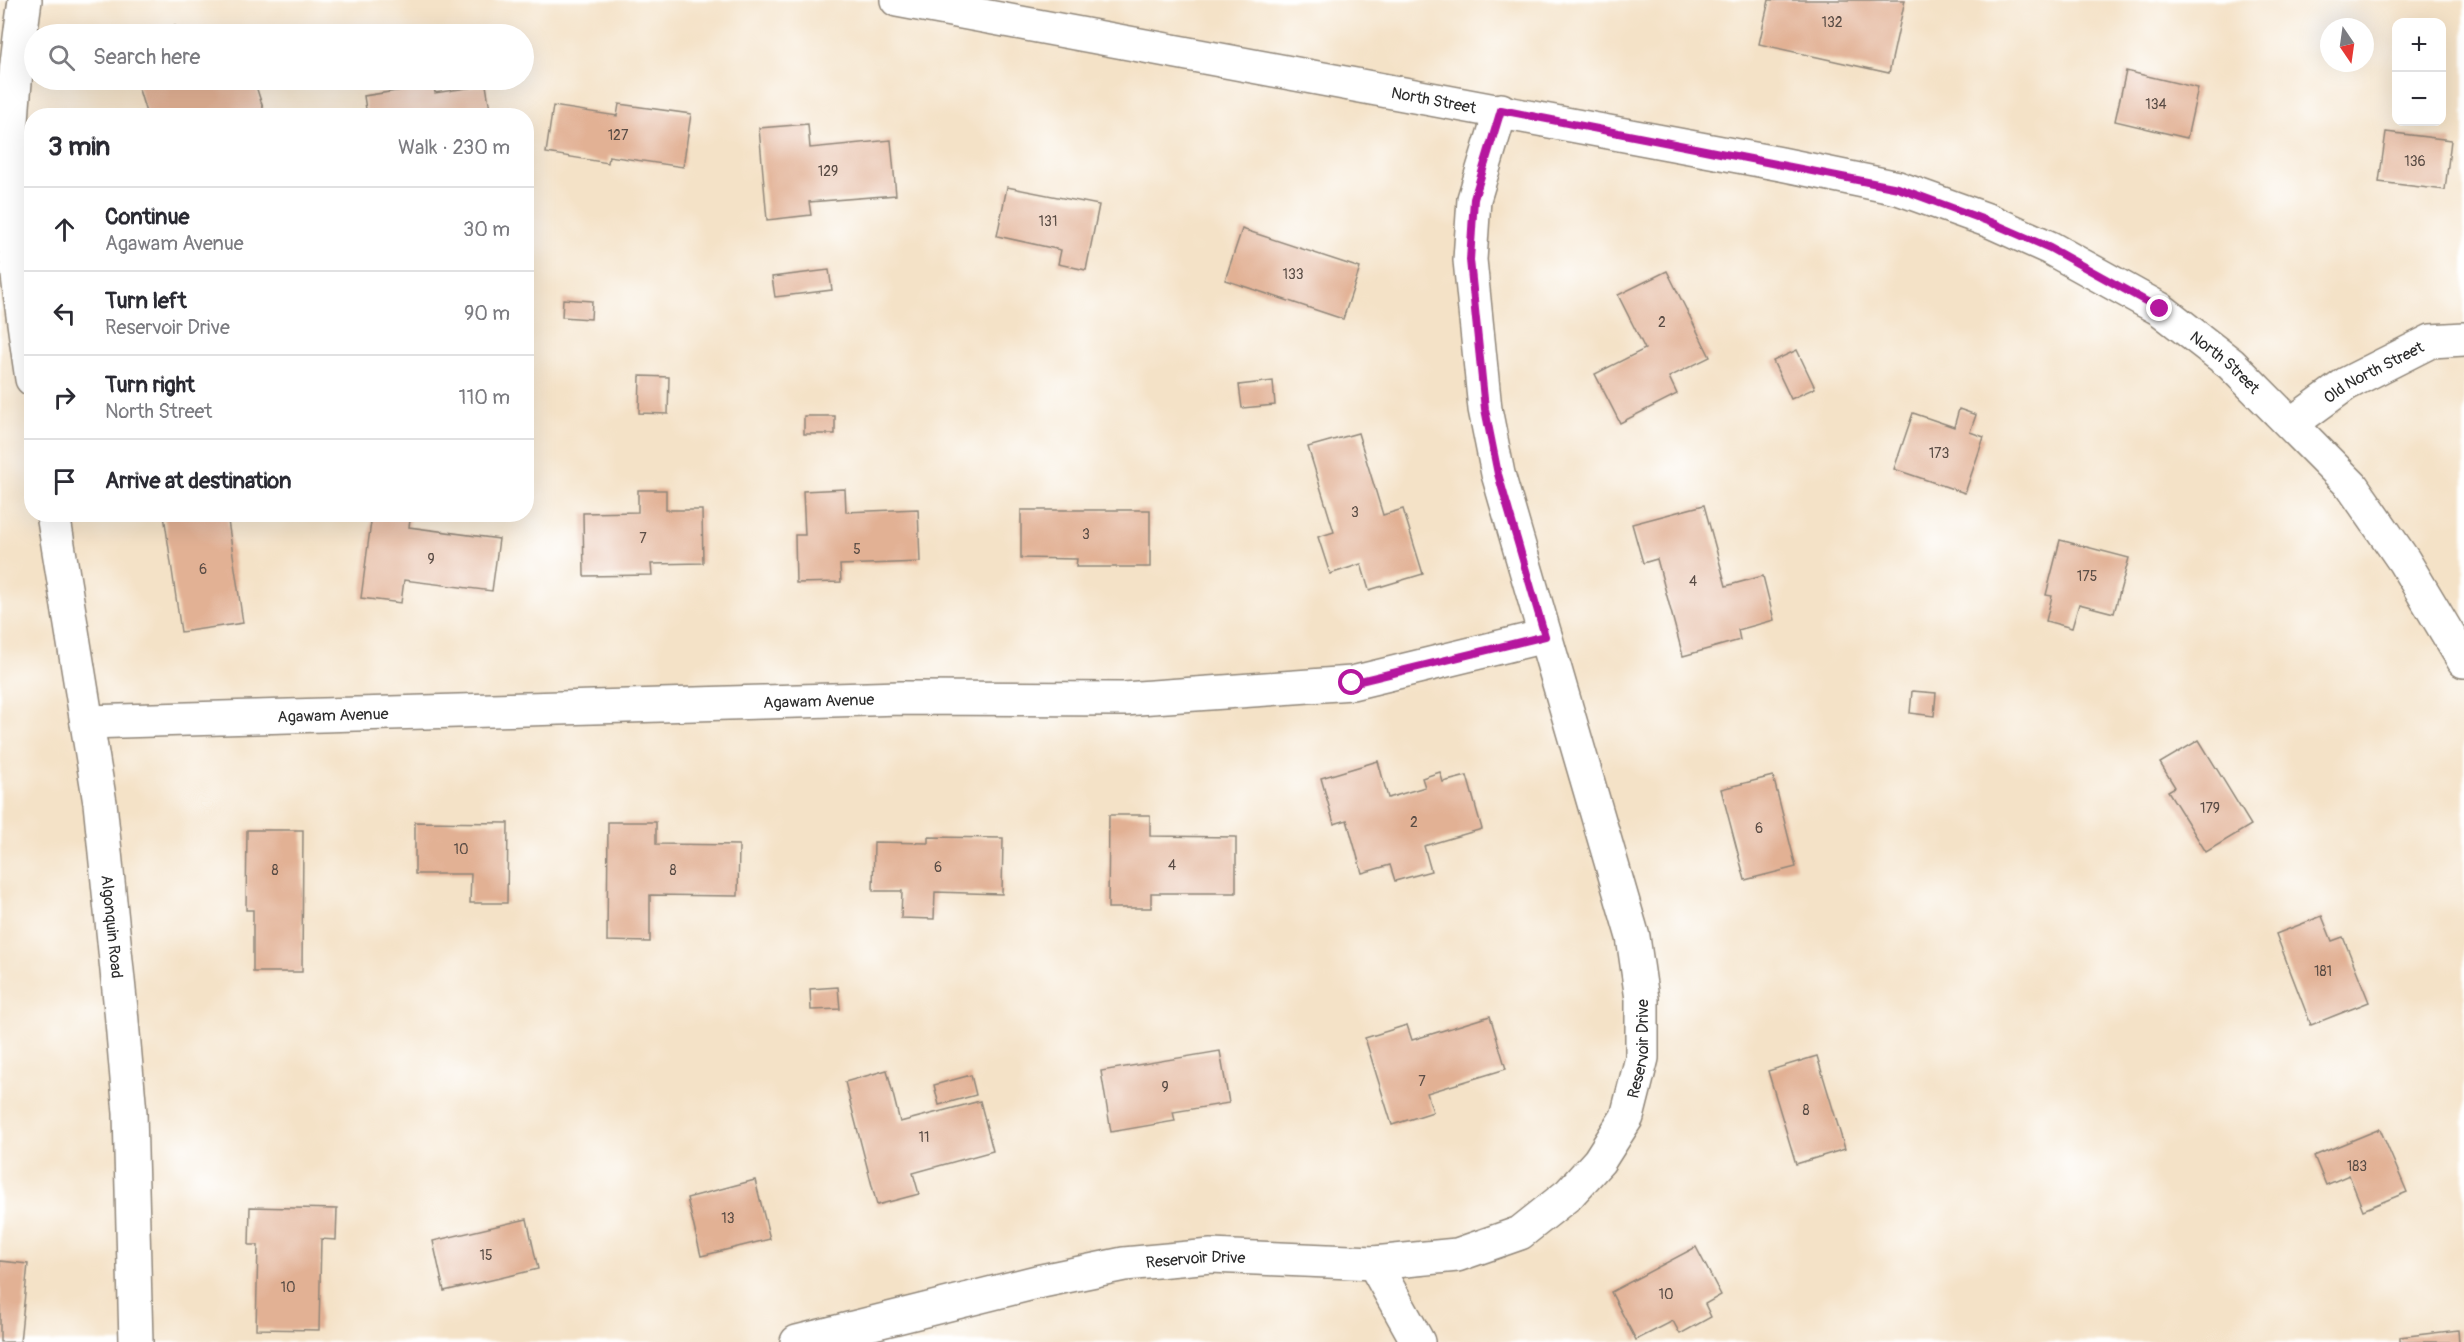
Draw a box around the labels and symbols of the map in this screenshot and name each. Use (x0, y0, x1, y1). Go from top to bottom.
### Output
house number: 132 (1821, 14, 1843, 31)
north arrow (2320, 18, 2374, 72)
street label: North Street (1390, 83, 1478, 118)
house number: 134 (2145, 96, 2167, 113)
house number: 127 (608, 127, 629, 144)
house number: 136 (2404, 153, 2426, 170)
house number: 129 (818, 163, 838, 180)
house number: 131 (1039, 213, 1057, 230)
house number: 133 (1282, 266, 1304, 283)
route end (2146, 295, 2172, 321)
house number: 2 (1658, 314, 1666, 331)
street label: North Street (2186, 327, 2264, 399)
street label: Old North Street (2320, 337, 2428, 408)
house number: 173 (1929, 445, 1950, 462)
house number: 3 (1351, 504, 1359, 521)
house number: 3 (1082, 526, 1090, 543)
house number: 7 (639, 530, 647, 547)
house number: 5 (853, 541, 861, 558)
house number: 9 (427, 551, 435, 568)
house number: 6 (199, 561, 207, 578)
house number: 175 (2077, 568, 2097, 585)
house number: 4 (1689, 573, 1697, 590)
route start (1338, 669, 1364, 695)
street label: Agawam Avenue (763, 690, 875, 713)
street label: Agawam Avenue (277, 704, 389, 727)
house number: 179 (2200, 800, 2220, 817)
house number: 2 (1410, 814, 1418, 831)
house number: 6 (1755, 820, 1763, 837)
house number: 10 (453, 841, 469, 858)
house number: 4 (1168, 857, 1176, 874)
house number: 6 (934, 859, 942, 876)
house number: 8 (271, 862, 279, 879)
house number: 8 (669, 862, 677, 879)
street label: Algonquin Road (96, 874, 127, 979)
house number: 181 (2314, 963, 2332, 980)
street label: Reservoir Drive (1623, 999, 1653, 1101)
house number: 7 (1418, 1073, 1426, 1090)
house number: 9 (1161, 1079, 1169, 1096)
house number: 8 (1802, 1102, 1810, 1119)
house number: 11 (919, 1129, 929, 1146)
house number: 183 (2347, 1158, 2367, 1175)
house number: 13 (721, 1210, 735, 1227)
house number: 15 (479, 1247, 493, 1264)
street label: Reservoir Drive (1145, 1247, 1246, 1273)
house number: 10 (280, 1279, 296, 1296)
house number: 10 (1658, 1286, 1674, 1303)

